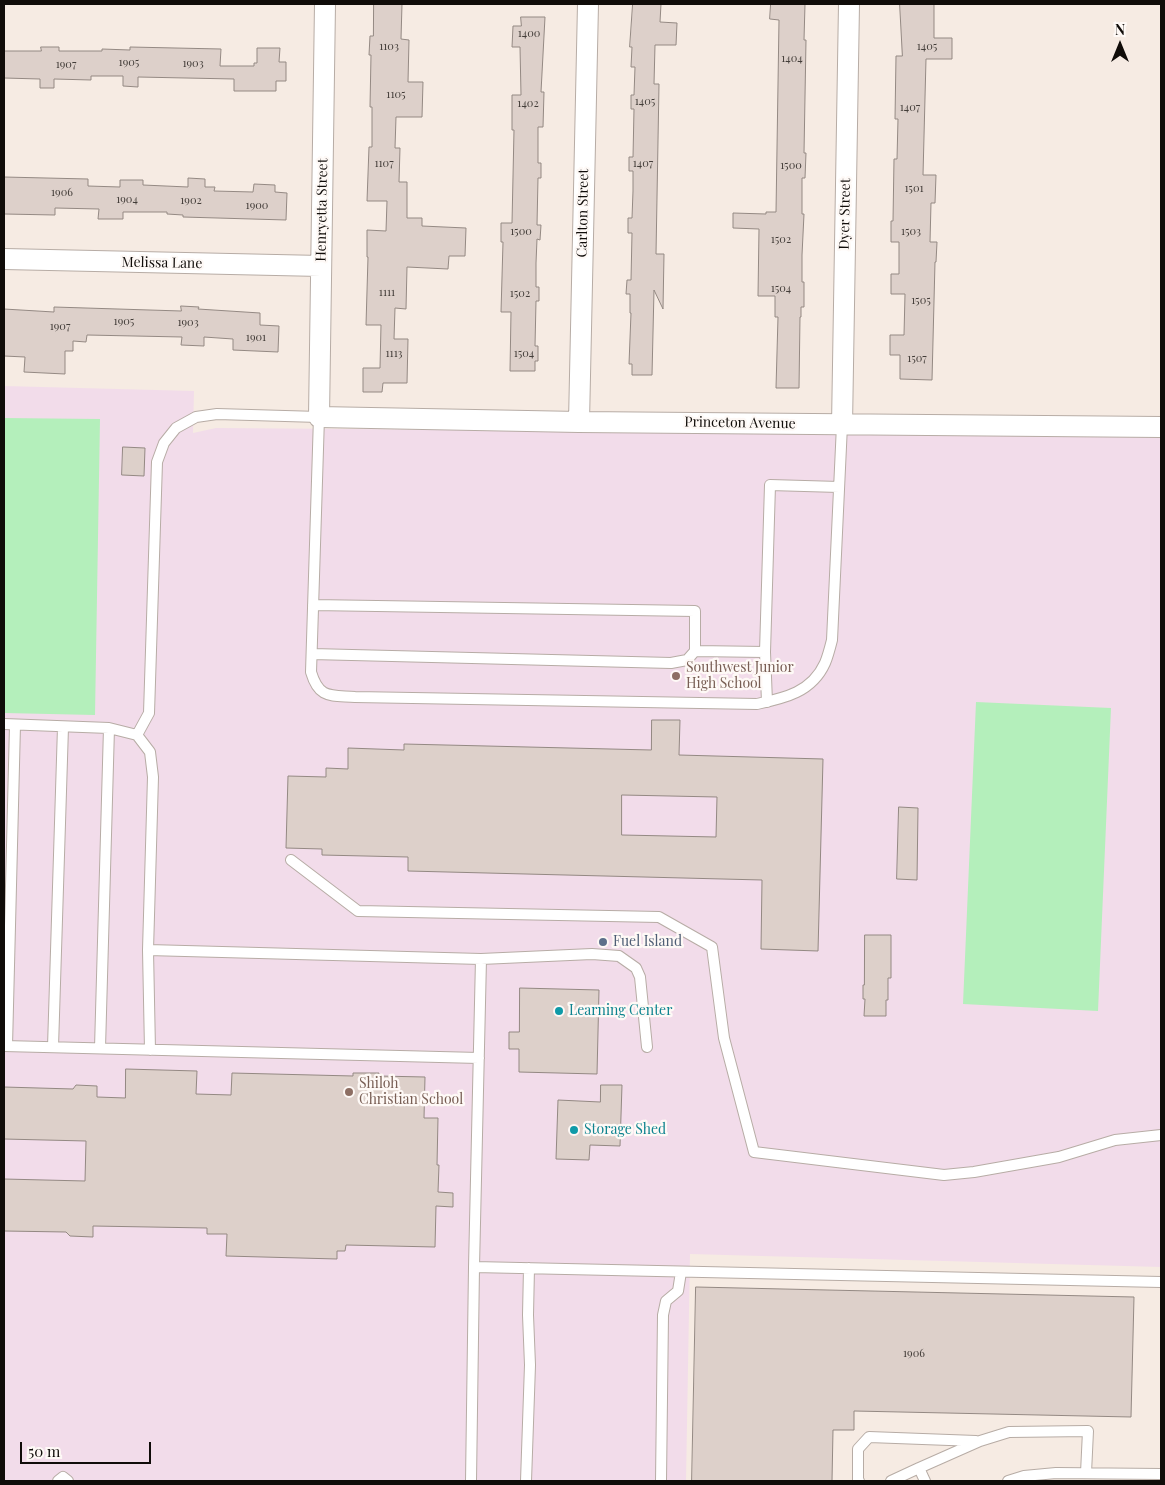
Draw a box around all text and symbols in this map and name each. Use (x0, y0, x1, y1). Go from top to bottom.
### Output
north arrow (1095, 20, 1145, 70)
text: N (1115, 20, 1125, 39)
house number: 1400 (518, 27, 540, 41)
house number: 1103 (379, 40, 399, 54)
house number: 1405 (917, 40, 937, 54)
house number: 1404 (781, 52, 803, 66)
house number: 1905 (119, 56, 139, 70)
house number: 1903 (182, 57, 204, 71)
house number: 1907 (56, 58, 76, 72)
house number: 1105 (386, 88, 406, 102)
house number: 1405 (635, 95, 655, 109)
house number: 1402 (517, 97, 539, 111)
house number: 1407 (900, 101, 920, 115)
house number: 1107 (374, 157, 394, 171)
house number: 1407 (633, 157, 653, 171)
street label: Henryetta Street (313, 158, 331, 262)
house number: 1500 (780, 159, 802, 173)
street label: Carlton Street (574, 169, 592, 257)
street label: Dyer Street (836, 178, 854, 250)
house number: 1501 (904, 182, 924, 196)
house number: 1906 (51, 186, 73, 200)
house number: 1904 (116, 193, 138, 207)
house number: 1902 (180, 194, 202, 208)
house number: 1900 (246, 199, 268, 213)
house number: 1500 (510, 225, 532, 239)
house number: 1503 (901, 225, 921, 239)
house number: 1502 (771, 233, 791, 247)
street label: Melissa Lane (121, 254, 203, 272)
house number: 1504 (771, 282, 791, 296)
house number: 1111 (379, 286, 395, 300)
house number: 1502 (510, 287, 530, 301)
house number: 1505 (911, 294, 931, 308)
house number: 1905 (114, 315, 134, 329)
house number: 1903 (177, 316, 199, 330)
house number: 1907 (50, 320, 70, 334)
house number: 1901 (246, 331, 266, 345)
house number: 1113 (386, 347, 402, 361)
house number: 1504 (514, 347, 534, 361)
house number: 1507 (907, 352, 927, 366)
street label: Princeton Avenue (684, 414, 796, 432)
place label: Southwest Junior High School (686, 660, 794, 692)
marker: Southwest Junior High School (670, 670, 682, 682)
place label: Fuel Island (613, 934, 682, 950)
marker: Fuel Island (597, 936, 609, 948)
place label: Learning Center (569, 1003, 672, 1019)
marker: Learning Center (553, 1005, 565, 1017)
place label: Shiloh Christian School (359, 1076, 463, 1108)
marker: Shiloh Christian School (343, 1086, 355, 1098)
place label: Storage Shed (584, 1122, 666, 1138)
marker: Storage Shed (568, 1124, 580, 1136)
house number: 1906 (903, 1347, 925, 1361)
scale bar (22, 1432, 154, 1464)
text: 50 m (28, 1441, 60, 1461)

